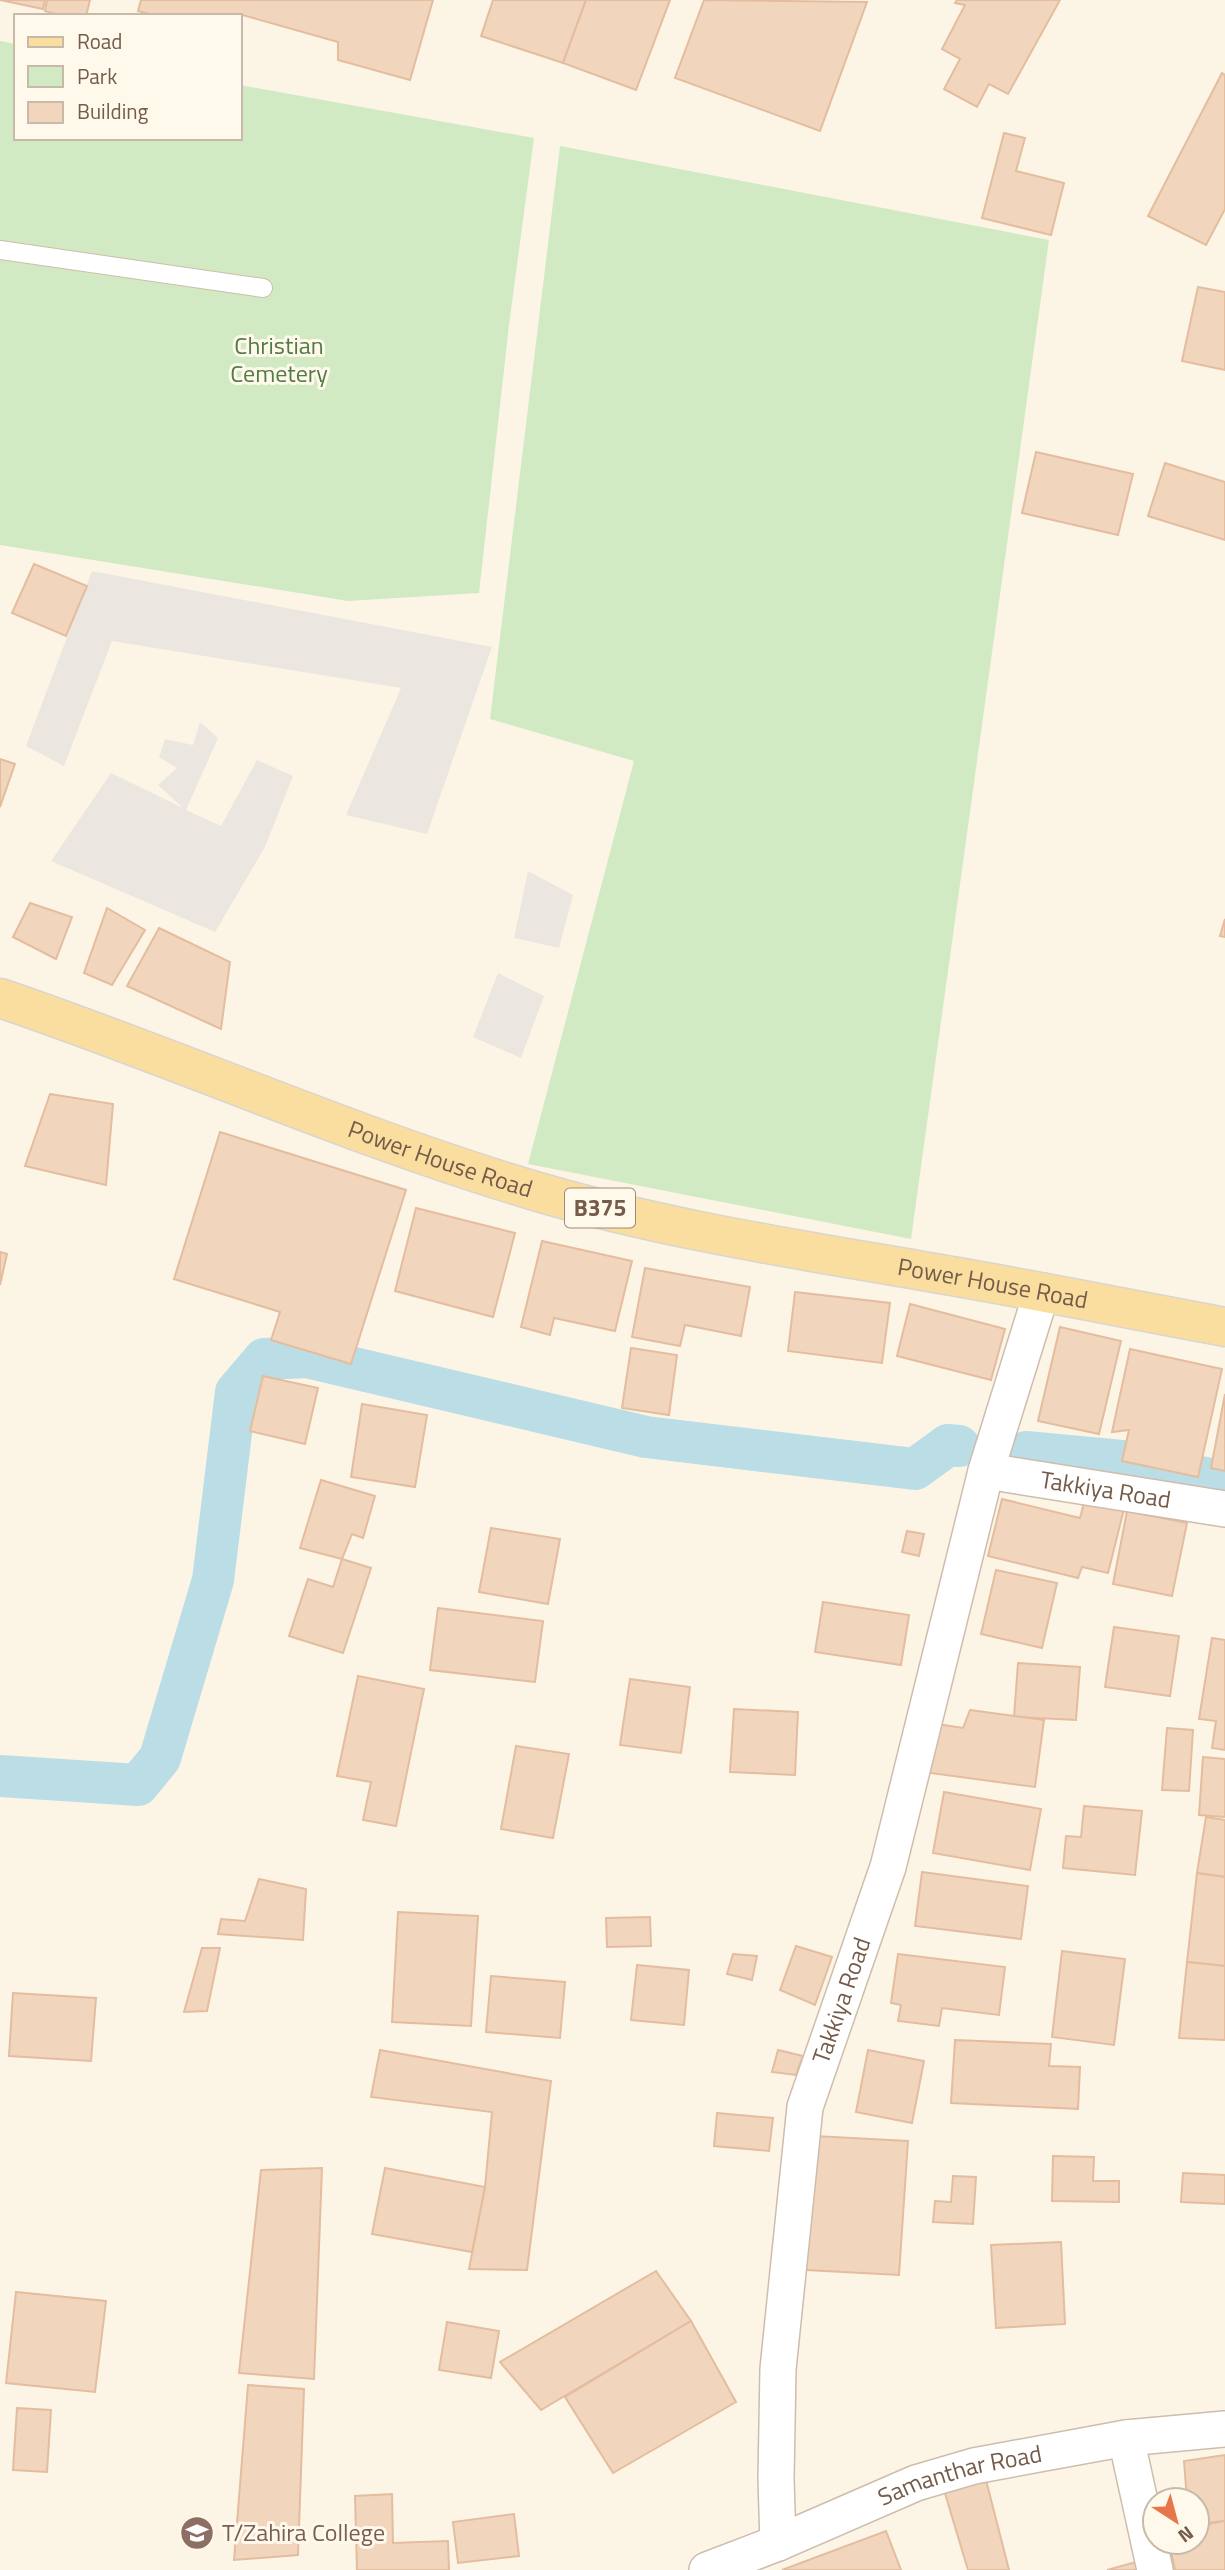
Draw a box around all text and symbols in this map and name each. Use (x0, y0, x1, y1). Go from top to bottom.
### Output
legend (14, 14, 242, 140)
text: Road (77, 25, 122, 57)
text: Park (77, 60, 117, 92)
text: Building (77, 95, 149, 127)
park label: Christian Cemetery (230, 327, 328, 391)
street label: Power House Road (343, 1110, 537, 1206)
road number: B375 (565, 1189, 635, 1228)
street label: Power House Road (895, 1248, 1091, 1318)
street label: Takkiya Road (1038, 1461, 1173, 1517)
street label: Takkiya Road (802, 1932, 879, 2068)
street label: Samanthar Road (872, 2435, 1045, 2515)
north arrow (1141, 2486, 1211, 2556)
school or university icon: T/Zahira College (178, 2514, 216, 2552)
place label: T/Zahira College (222, 2514, 385, 2550)
text: N (1172, 2520, 1200, 2551)

